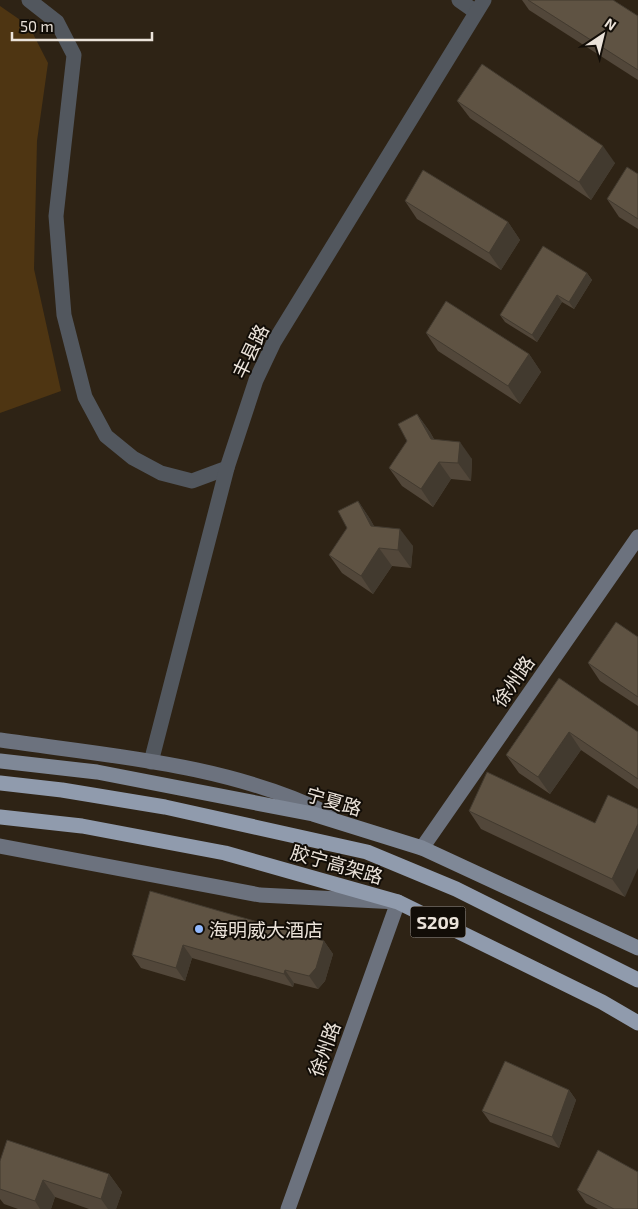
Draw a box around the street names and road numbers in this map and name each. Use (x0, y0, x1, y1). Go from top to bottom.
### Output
street label: 丰县路 (227, 320, 273, 382)
street label: 徐州路 (487, 651, 539, 711)
street label: 宁夏路 (303, 782, 365, 820)
street label: 胶宁高架路 (288, 840, 386, 888)
road number: S209 (410, 906, 466, 938)
street label: 徐州路 (303, 1018, 345, 1080)

